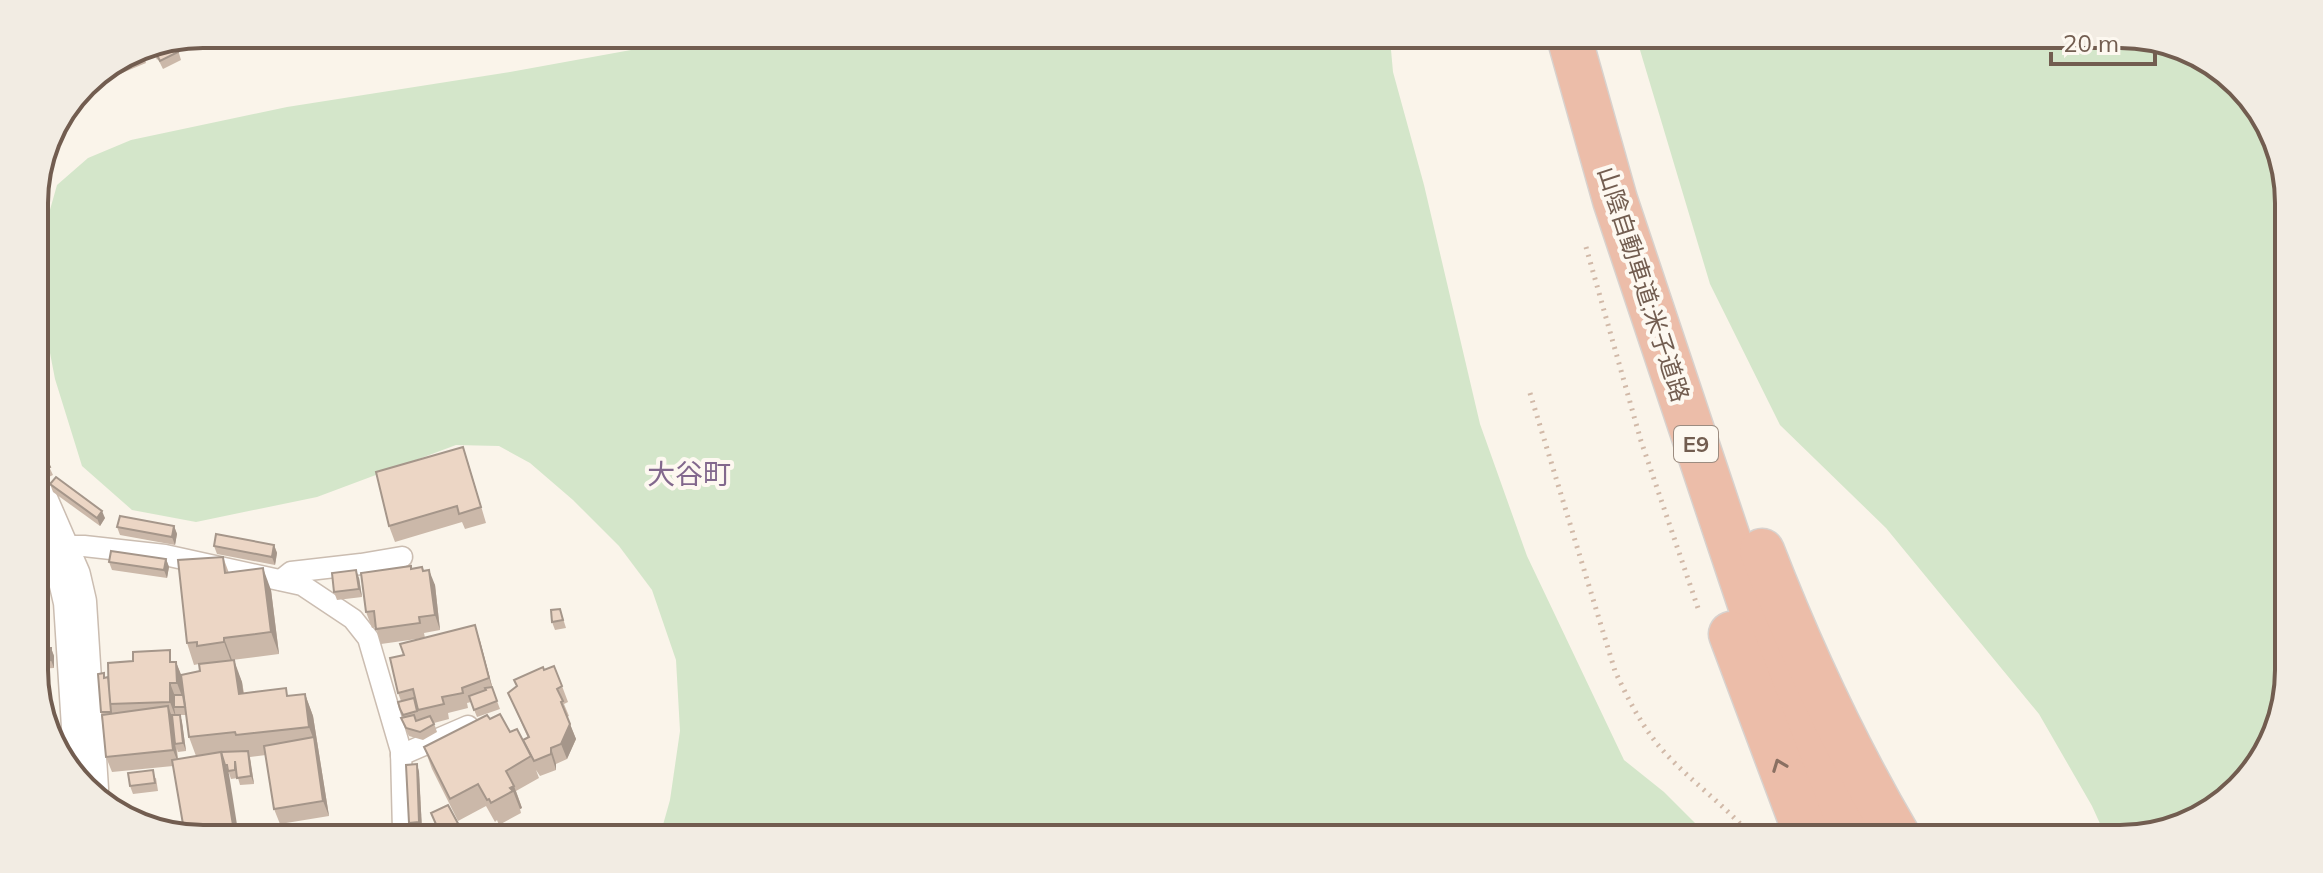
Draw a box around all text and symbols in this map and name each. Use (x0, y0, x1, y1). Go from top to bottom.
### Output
scale bar (2051, 16, 2155, 66)
text: 20 m (2063, 28, 2119, 58)
street label: 山陰自動車道;米子道路 (1592, 163, 1696, 405)
road number: E9 (1674, 426, 1718, 462)
district label: 大谷町 (647, 456, 731, 491)
one-way arrow (1772, 758, 1789, 772)

